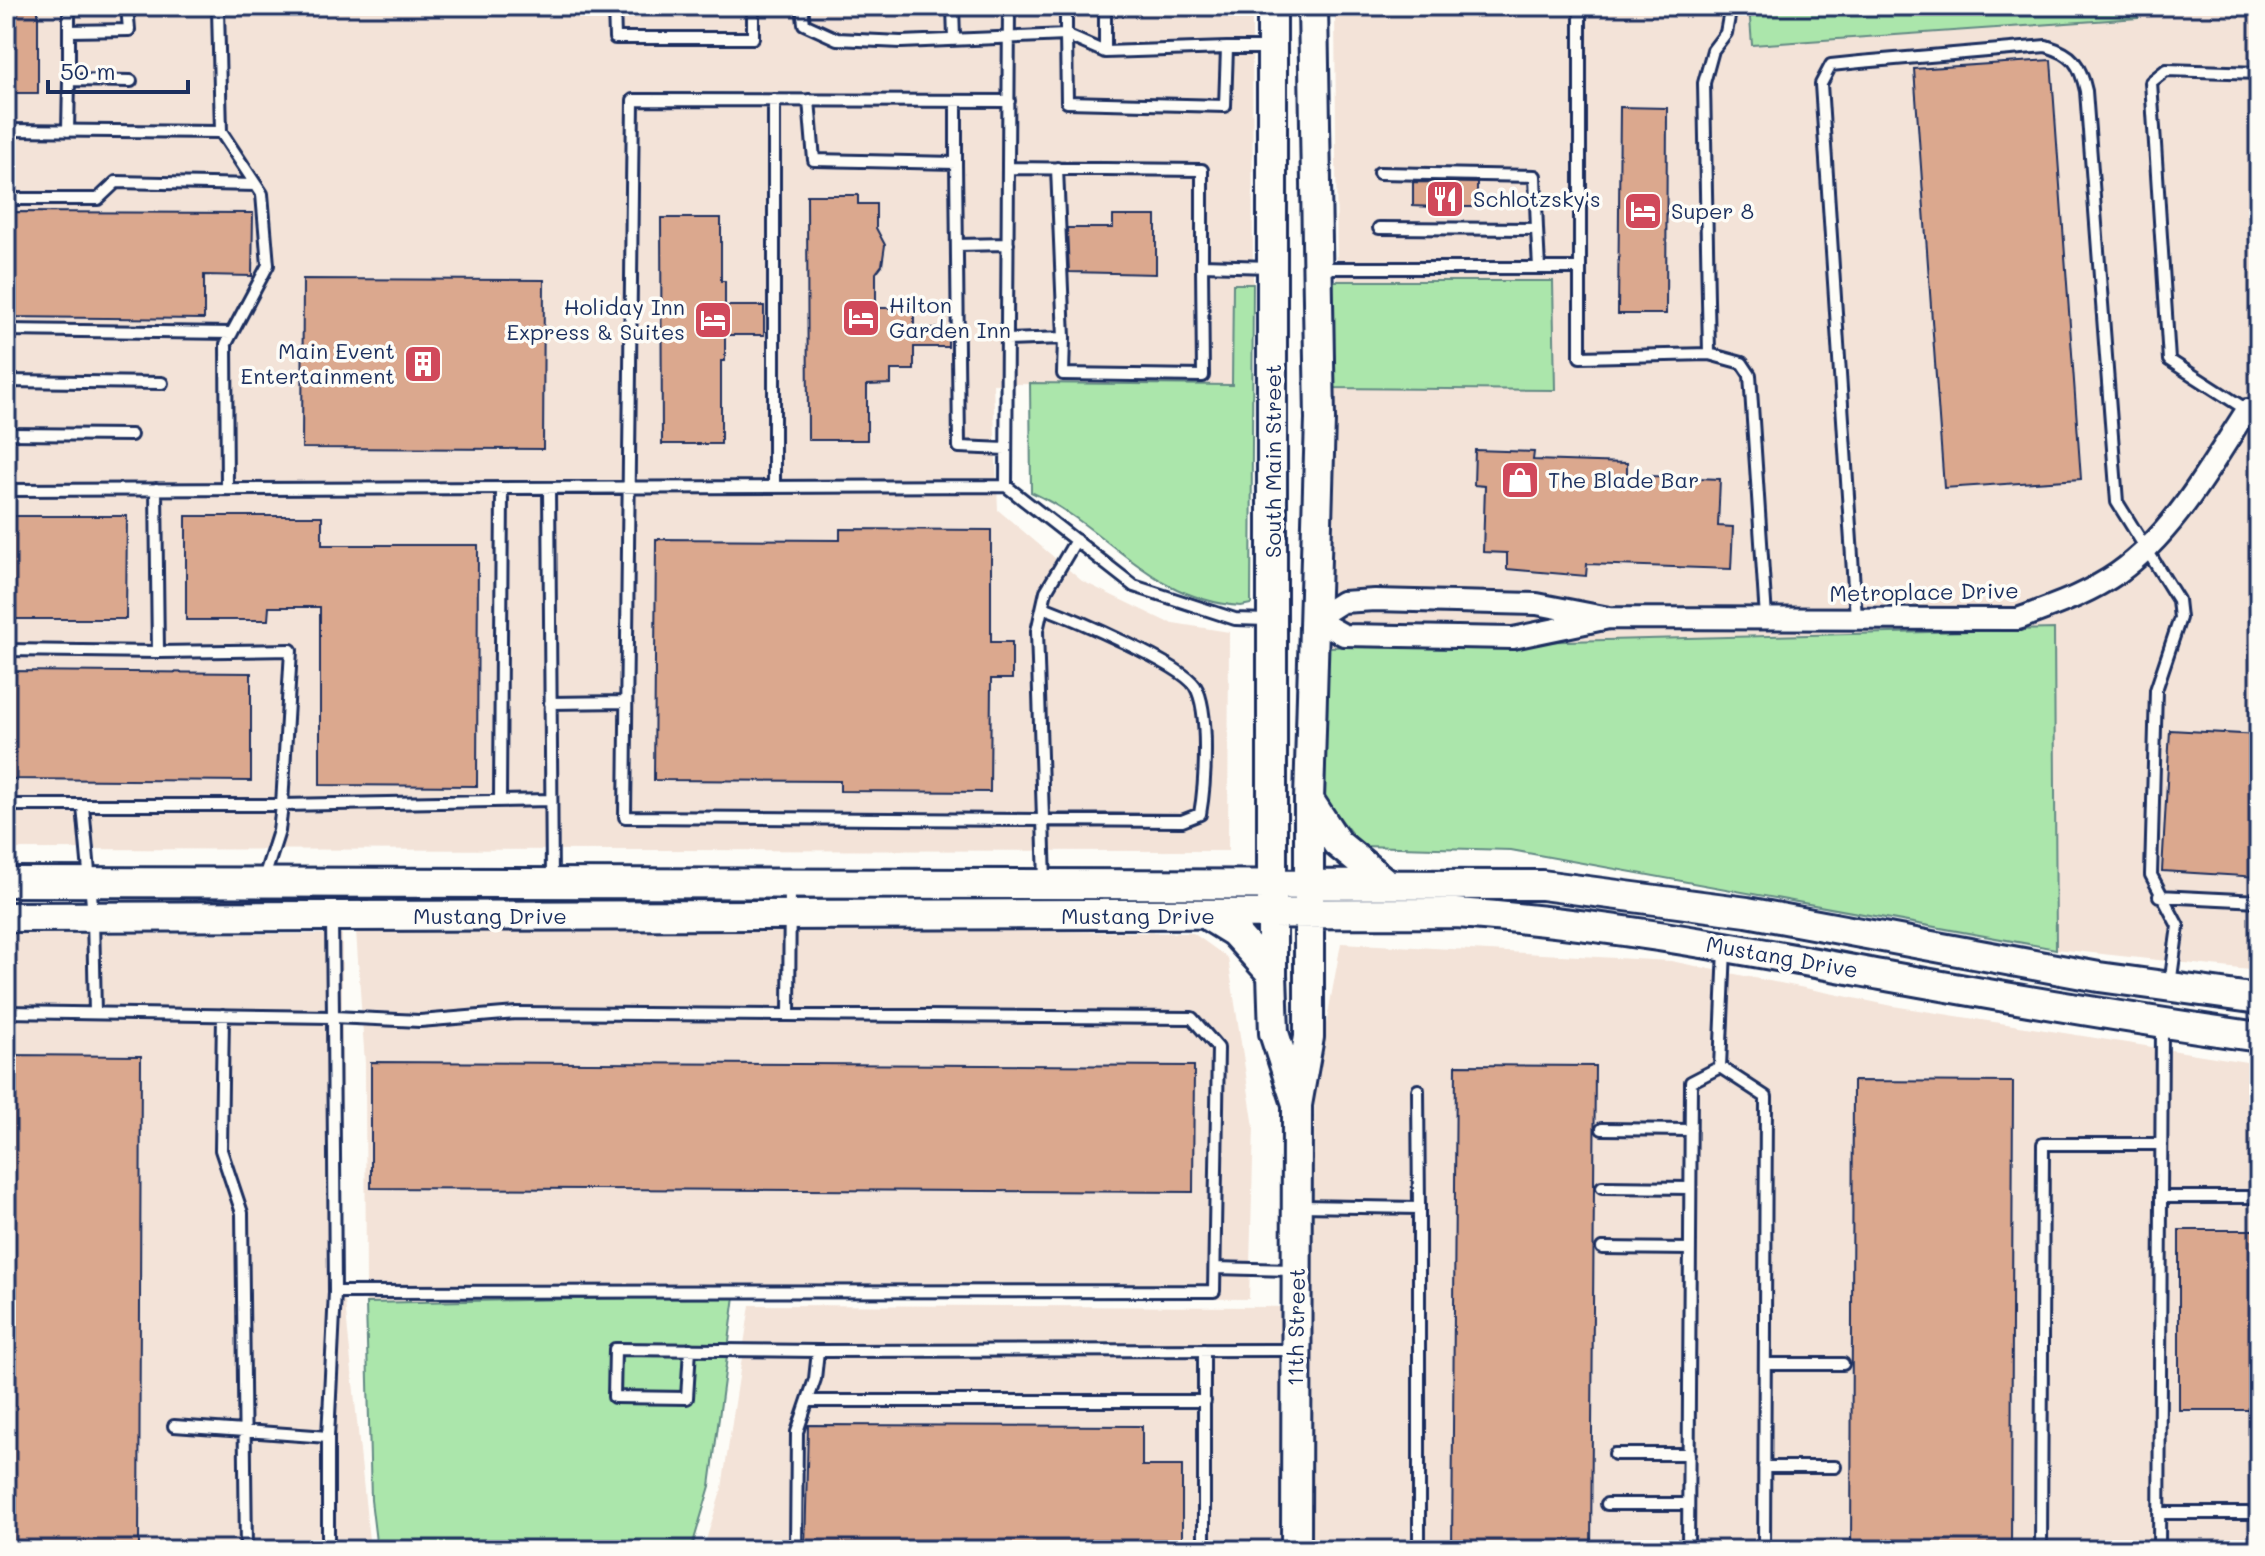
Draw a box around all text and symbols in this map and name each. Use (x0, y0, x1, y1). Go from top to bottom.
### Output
scale bar (48, 44, 188, 94)
text: 50 m (60, 55, 116, 86)
restaurant icon: Schlotzsky's (1424, 178, 1466, 220)
place label: Schlotzsky's (1473, 184, 1601, 213)
hotel icon: Super 8 (1622, 190, 1664, 232)
place label: Super 8 (1671, 196, 1754, 225)
place label: Hilton Garden Inn (889, 290, 1011, 344)
place label: Holiday Inn Express & Suites (506, 292, 685, 346)
hotel icon: Hilton Garden Inn (840, 297, 882, 339)
hotel icon: Holiday Inn Express & Suites (692, 299, 734, 341)
place label: Main Event Entertainment (241, 336, 395, 390)
building icon: Main Event Entertainment (402, 343, 444, 385)
street label: South Main Street (1258, 364, 1287, 558)
shop icon: The Blade Bar (1499, 459, 1541, 501)
place label: The Blade Bar (1548, 465, 1699, 494)
street label: Metroplace Drive (1829, 575, 2019, 608)
street label: Mustang Drive (413, 901, 567, 930)
street label: Mustang Drive (1061, 901, 1215, 930)
street label: Mustang Drive (1704, 929, 1860, 984)
street label: 11th Street (1280, 1267, 1311, 1387)

